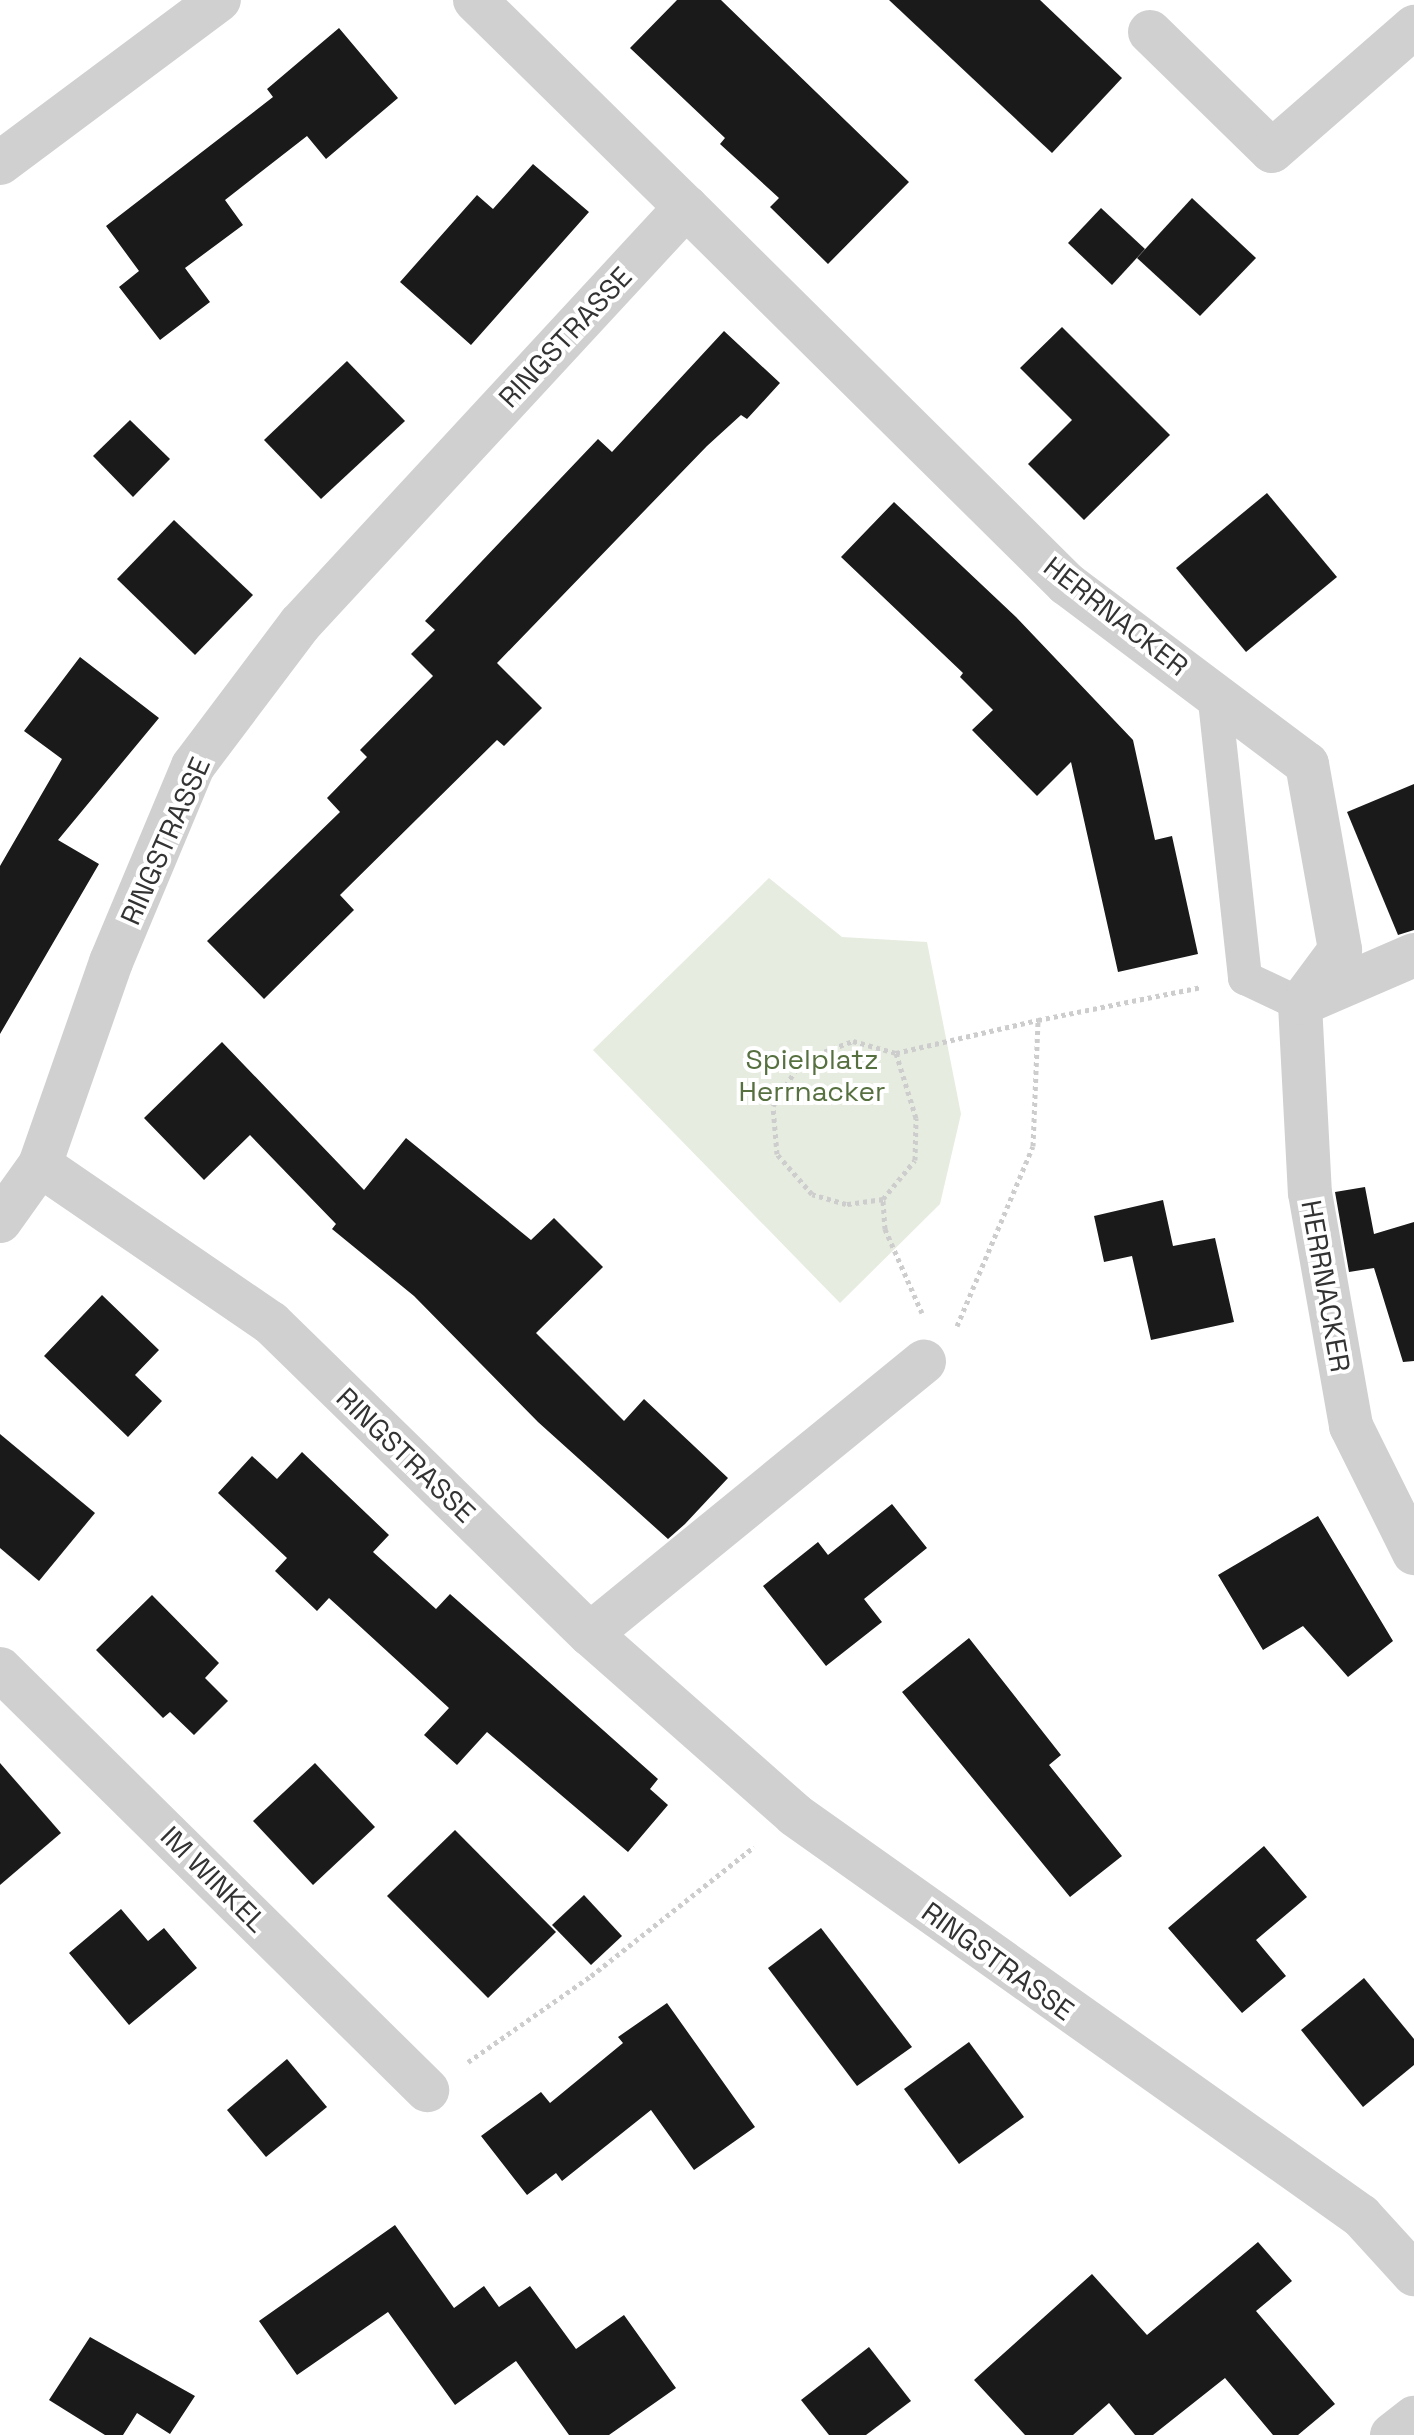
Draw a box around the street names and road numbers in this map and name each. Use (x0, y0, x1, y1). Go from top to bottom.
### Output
street label: RINGSTRASSE (491, 260, 639, 414)
street label: HERRNACKER (1037, 549, 1195, 683)
street label: RINGSTRASSE (113, 752, 217, 930)
street label: HERRNACKER (1294, 1197, 1358, 1375)
street label: RINGSTRASSE (330, 1381, 482, 1529)
street label: IM WINKEL (154, 1819, 274, 1939)
street label: RINGSTRASSE (915, 1895, 1081, 2027)

